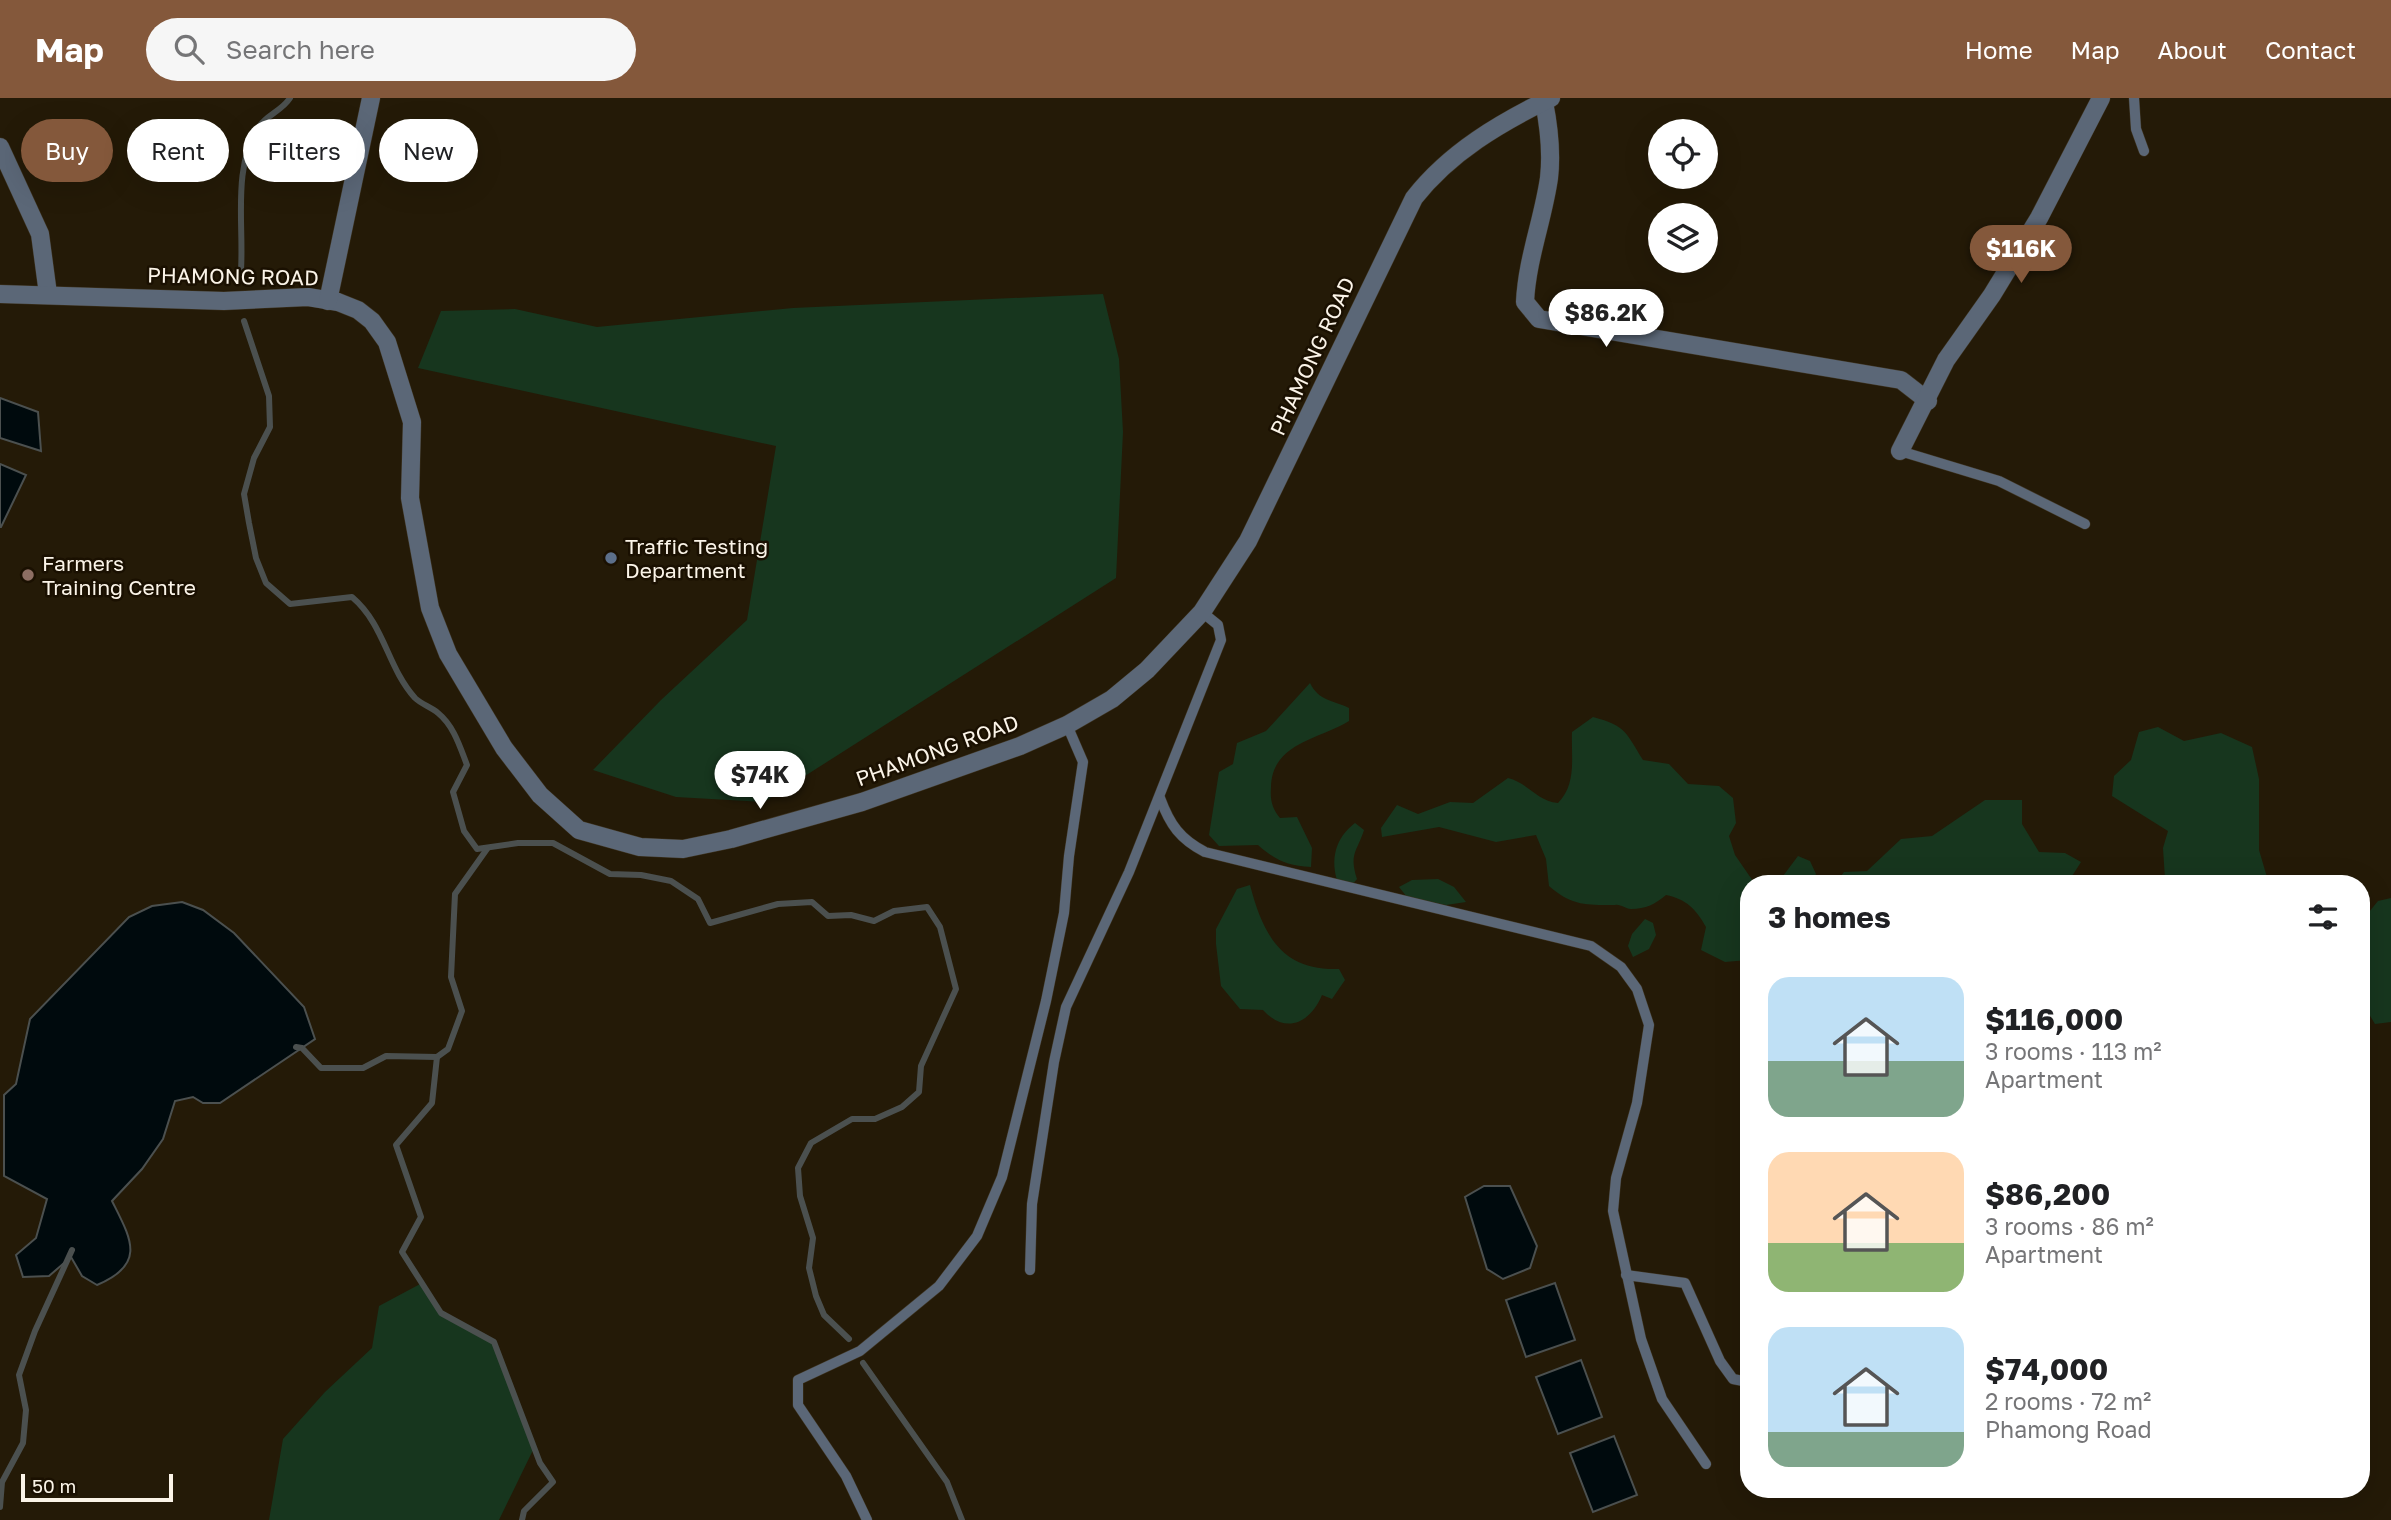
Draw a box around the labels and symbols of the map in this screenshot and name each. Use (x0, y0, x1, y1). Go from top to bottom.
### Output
pin: $116K (1972, 226, 2070, 285)
street label: PHAMONG ROAD (147, 262, 319, 290)
street label: PHAMONG ROAD (1264, 273, 1360, 439)
pin: $86.2K (1549, 289, 1663, 349)
place label: Traffic Testing Department (625, 533, 768, 583)
place label: Farmers Training Centre (42, 550, 196, 600)
marker: Traffic Testing Department (603, 550, 619, 566)
marker: Farmers Training Centre (20, 567, 36, 583)
street label: PHAMONG ROAD (852, 708, 1022, 792)
pin: $74K (719, 752, 801, 811)
scale bar (21, 1471, 173, 1503)

